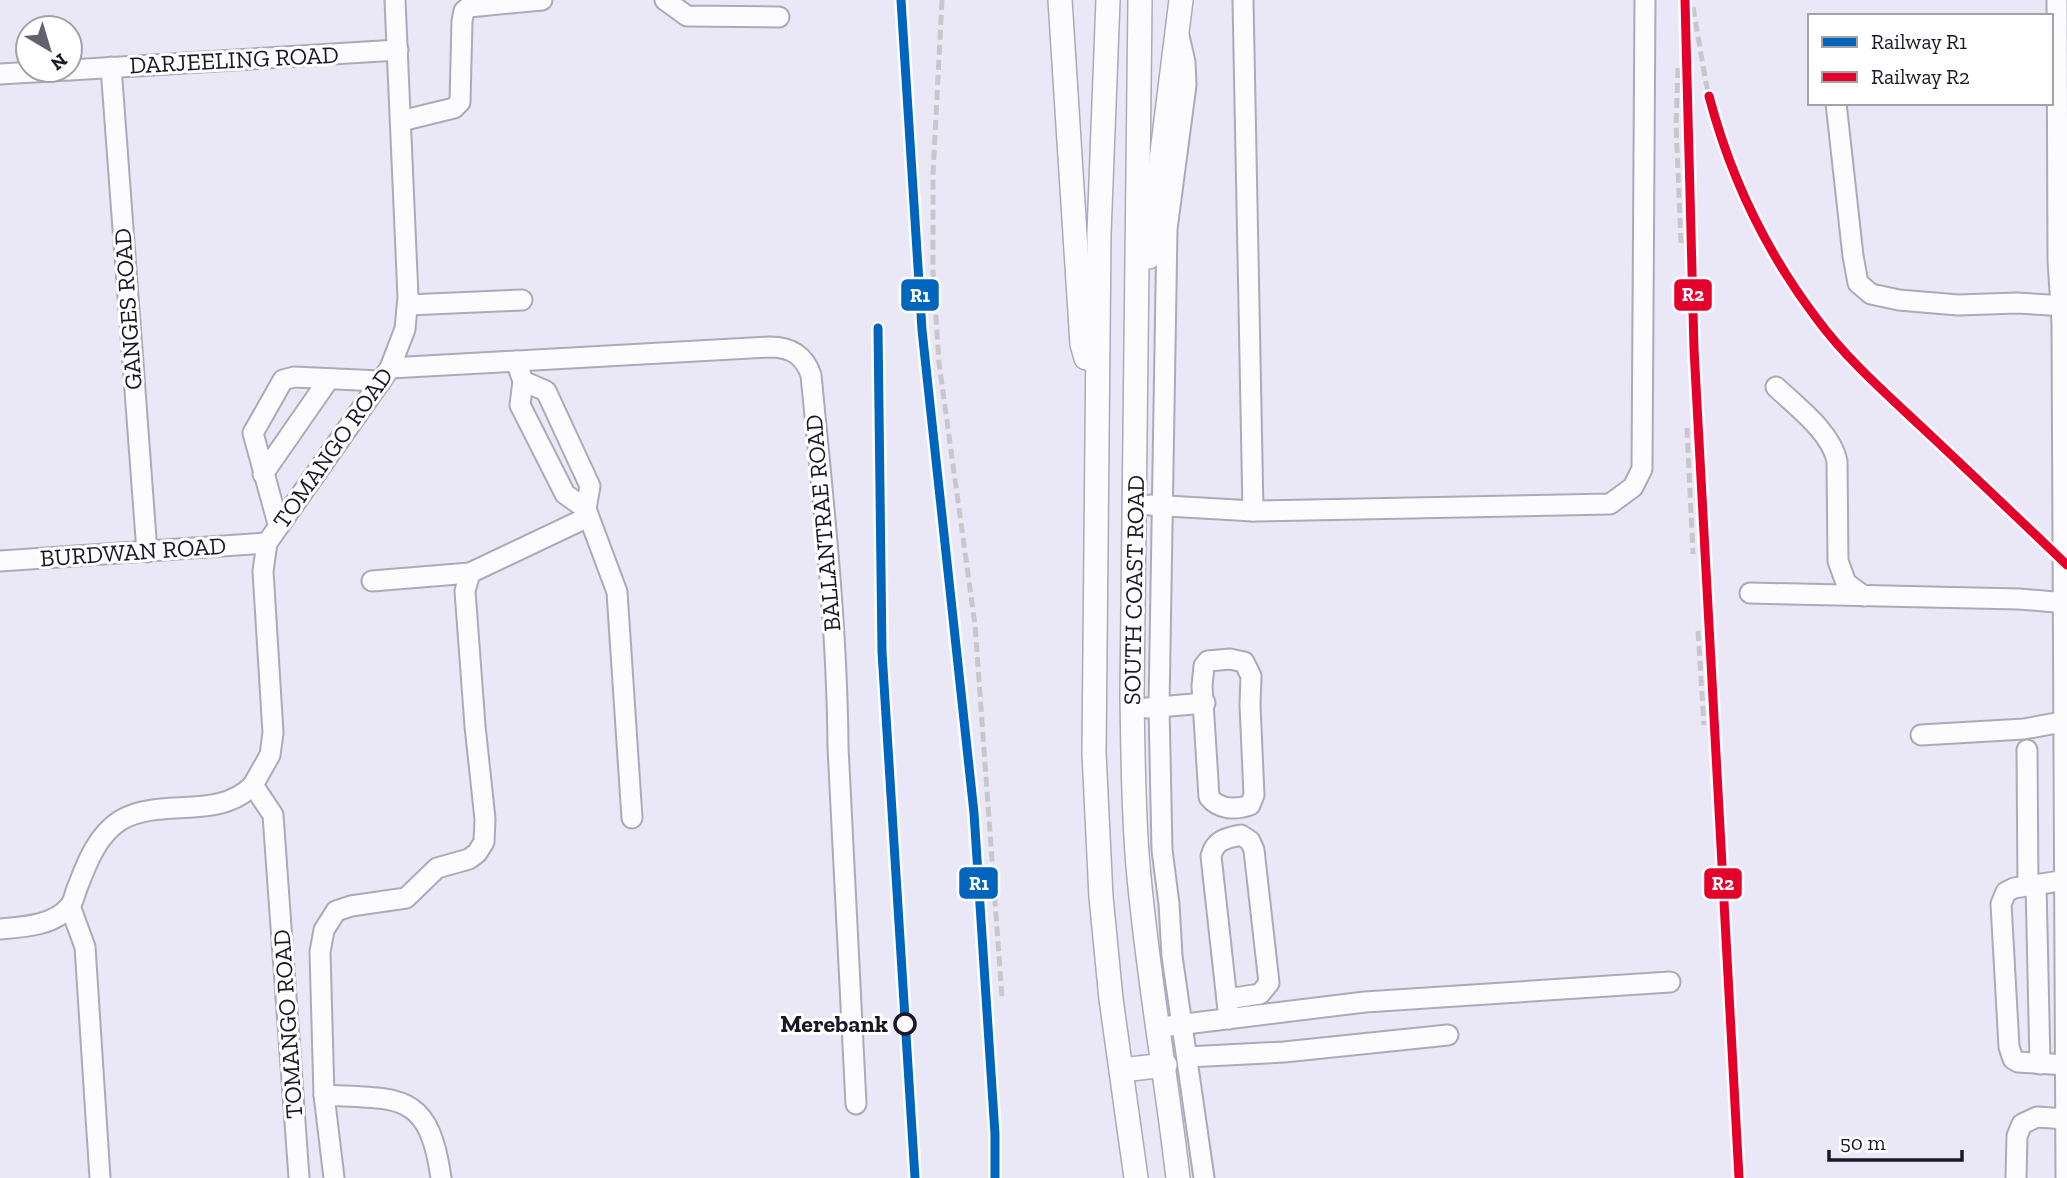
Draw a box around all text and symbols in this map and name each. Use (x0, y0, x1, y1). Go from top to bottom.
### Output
north arrow (14, 14, 84, 84)
legend (1808, 14, 2053, 105)
text: Railway R1 (1871, 29, 1967, 54)
street label: DARJEELING ROAD (128, 40, 340, 79)
text: N (46, 48, 72, 76)
text: Railway R2 (1871, 64, 1970, 89)
street label: GANGES ROAD (107, 227, 148, 391)
line badge: R1 (900, 278, 940, 312)
line badge: R2 (1673, 278, 1713, 312)
text: R2 (1682, 283, 1704, 306)
text: R1 (910, 284, 930, 307)
street label: TOMANGO ROAD (266, 362, 399, 534)
street label: BALLANTRAE ROAD (799, 413, 846, 633)
street label: SOUTH COAST ROAD (1117, 475, 1150, 705)
street label: BURDWAN ROAD (39, 531, 227, 572)
line badge: R1 (958, 866, 999, 900)
line badge: R2 (1703, 867, 1743, 900)
text: R1 (969, 872, 989, 895)
text: R2 (1712, 872, 1734, 895)
street label: TOMANGO ROAD (266, 928, 309, 1120)
place label: Merebank (780, 1009, 888, 1038)
marker: Merebank (894, 1013, 916, 1035)
scale bar (1829, 1118, 1962, 1162)
text: 50 m (1840, 1130, 1886, 1155)

